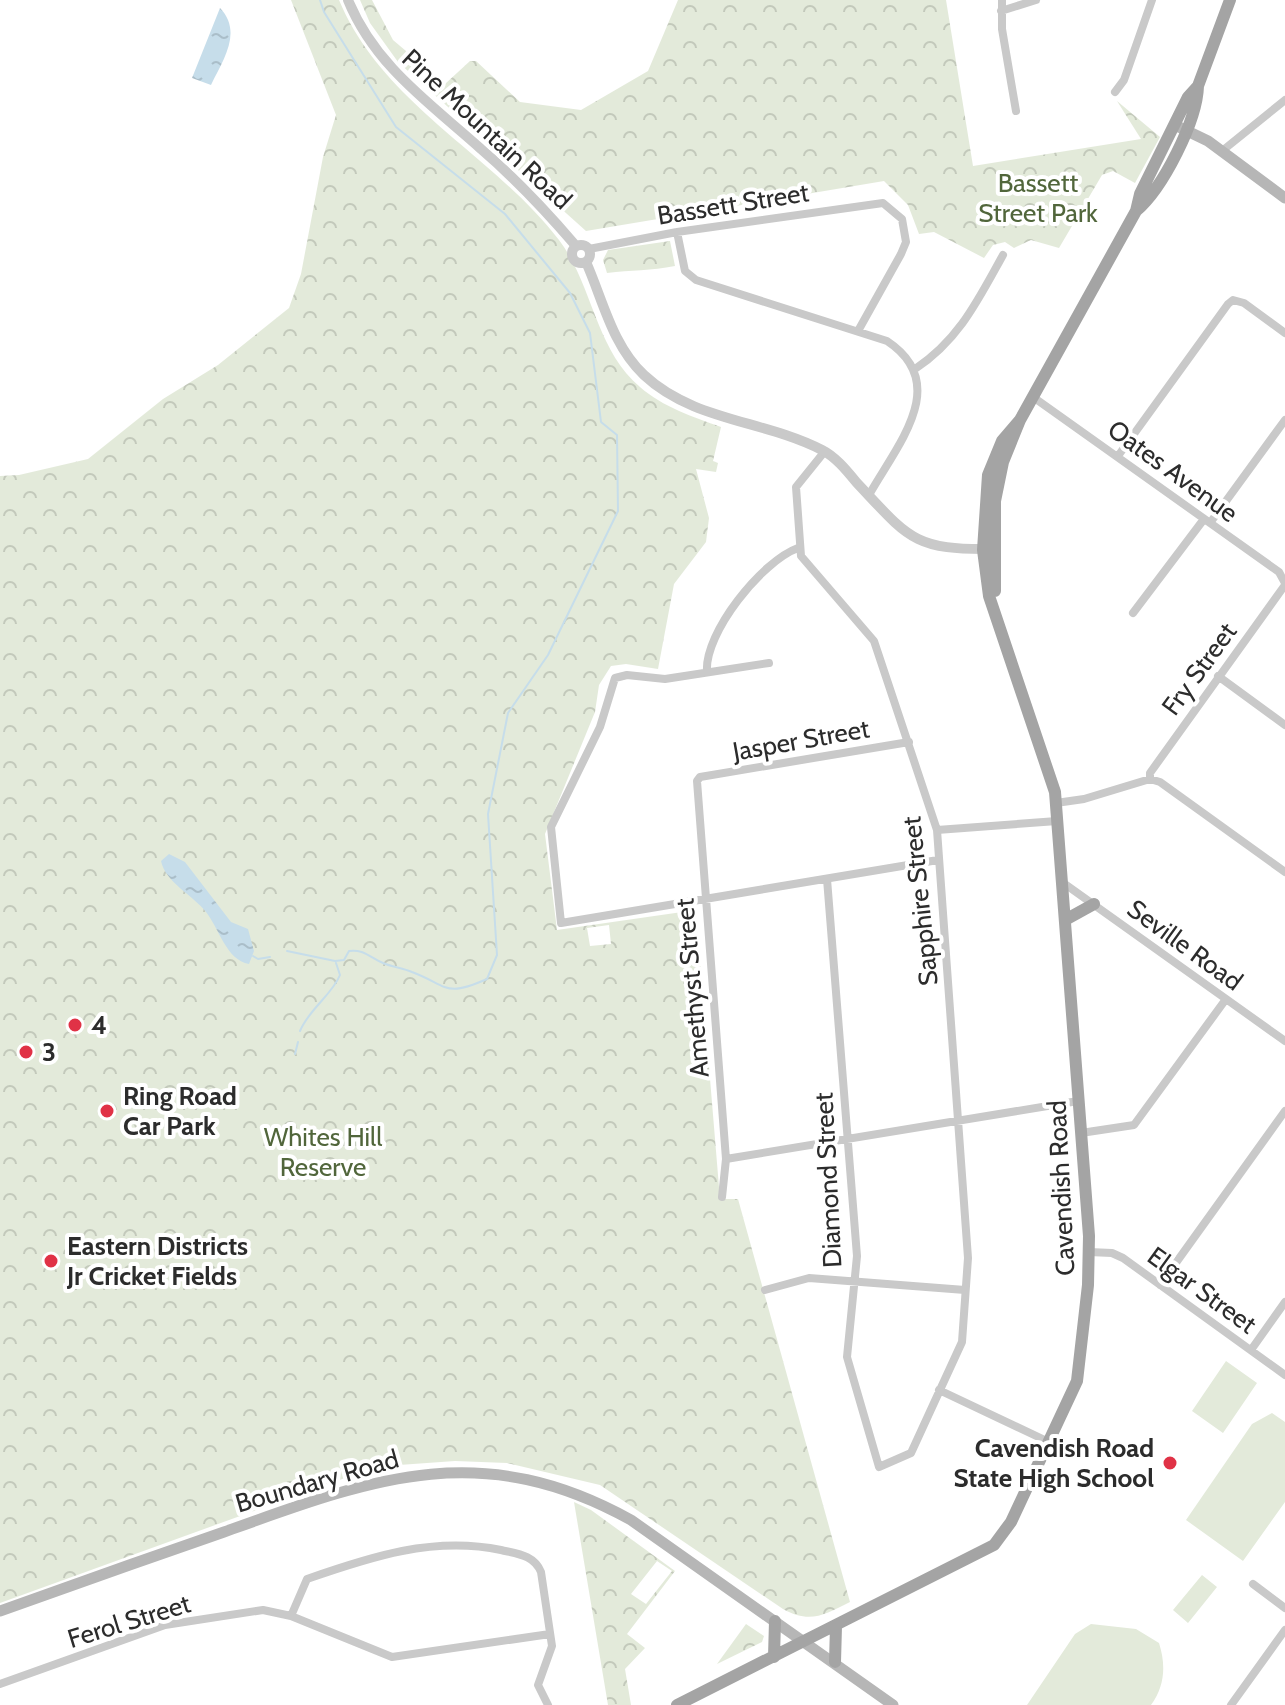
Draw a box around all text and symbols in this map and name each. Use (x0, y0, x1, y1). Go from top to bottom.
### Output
street label: Pine Mountain Road (395, 42, 579, 216)
park label: Bassett Street Park (978, 167, 1098, 229)
street label: Bassett Street (655, 176, 811, 232)
street label: Oates Avenue (1102, 413, 1244, 529)
street label: Fry Street (1155, 616, 1243, 721)
street label: Jasper Street (729, 712, 872, 768)
street label: Sapphire Street (895, 815, 945, 987)
street label: Seville Road (1121, 893, 1249, 997)
street label: Amethyst Street (668, 897, 716, 1079)
place label: 4 (91, 1009, 107, 1041)
marker: 4 (66, 1016, 84, 1034)
place label: 3 (42, 1036, 56, 1068)
marker: 3 (17, 1043, 35, 1061)
place label: Ring Road Car Park (123, 1080, 237, 1142)
street label: Diamond Street (807, 1091, 849, 1268)
street label: Cavendish Road (1040, 1100, 1082, 1276)
marker: Ring Road Car Park (98, 1102, 116, 1120)
park label: Whites Hill Reserve (264, 1121, 382, 1183)
place label: Eastern Districts Jr Cricket Fields (66, 1230, 248, 1292)
street label: Elgar Street (1141, 1240, 1263, 1340)
marker: Eastern Districts Jr Cricket Fields (42, 1252, 60, 1270)
place label: Cavendish Road State High School (953, 1432, 1154, 1494)
street label: Boundary Road (232, 1442, 402, 1520)
marker: Cavendish Road State High School (1161, 1454, 1179, 1472)
street label: Ferol Street (64, 1587, 195, 1655)

